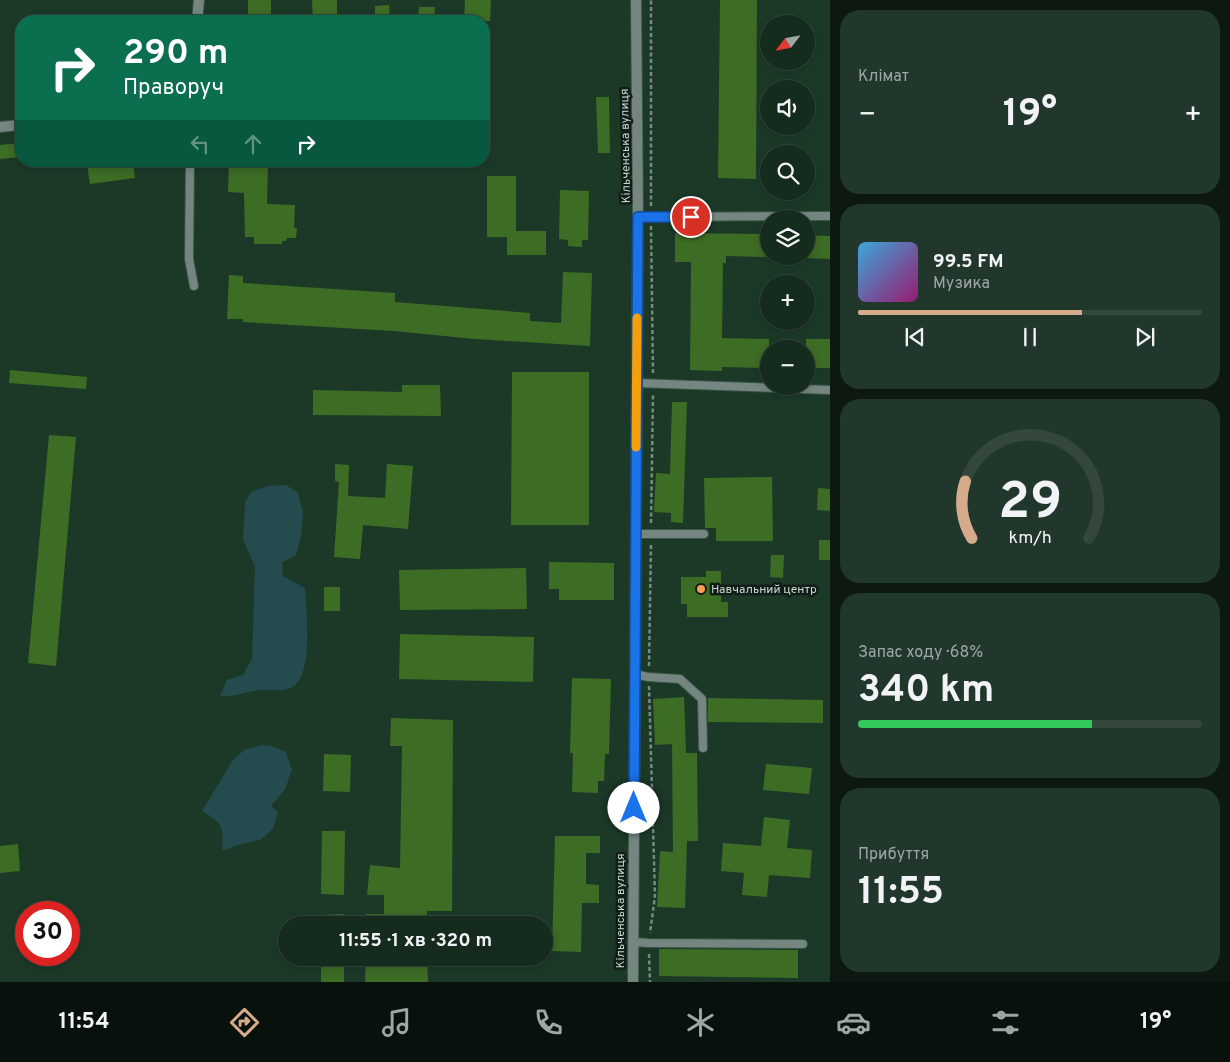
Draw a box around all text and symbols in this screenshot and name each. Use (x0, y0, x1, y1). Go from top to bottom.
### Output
north arrow (760, 15, 815, 70)
map controls (760, 15, 815, 395)
text: 290 m (123, 32, 228, 76)
icon: right (40, 35, 105, 100)
text: Клімат (858, 67, 909, 87)
text: Праворуч (123, 75, 224, 102)
button: sound (760, 80, 815, 135)
street label: Кільченська вулиця (617, 88, 635, 204)
text: 19° (1003, 91, 1057, 140)
text: − (858, 98, 876, 134)
text: + (1184, 98, 1202, 134)
icon: left (186, 130, 214, 158)
icon: ahead (239, 130, 267, 158)
icon: right (292, 130, 320, 158)
button: search (760, 145, 815, 200)
pin (670, 196, 712, 238)
icon: arrive (677, 203, 705, 231)
button: layers (760, 210, 815, 265)
text: 99.5 FM (933, 250, 1004, 274)
text: Музика (933, 274, 990, 294)
button: + (760, 275, 815, 330)
icon: previous (901, 323, 929, 351)
icon: pause (1016, 323, 1044, 351)
icon: next (1131, 323, 1159, 351)
button: − (760, 340, 815, 395)
text: 29 (998, 471, 1062, 537)
text: km/h (1008, 527, 1052, 550)
place label: Навчальний центр (711, 582, 817, 598)
marker: Навчальний центр (695, 583, 707, 595)
text: Запас ходу · 68% (858, 643, 983, 663)
text: 340 km (858, 667, 994, 716)
position arrow (607, 781, 659, 833)
text: Прибуття (858, 845, 929, 865)
street label: Кільченська вулиця (613, 854, 629, 968)
text: 11:55 (858, 869, 944, 918)
speed limit sign: 30 (15, 901, 80, 966)
text: 11:55 · 1 хв · 320 m (339, 929, 492, 953)
icon: directions (227, 1005, 262, 1040)
icon: music (379, 1005, 414, 1040)
icon: phone (531, 1005, 566, 1040)
icon: climate (683, 1005, 718, 1040)
icon: car (836, 1005, 871, 1040)
icon: filters (988, 1005, 1023, 1040)
text: 11:54 (59, 1009, 110, 1036)
text: 19° (1140, 1009, 1171, 1036)

